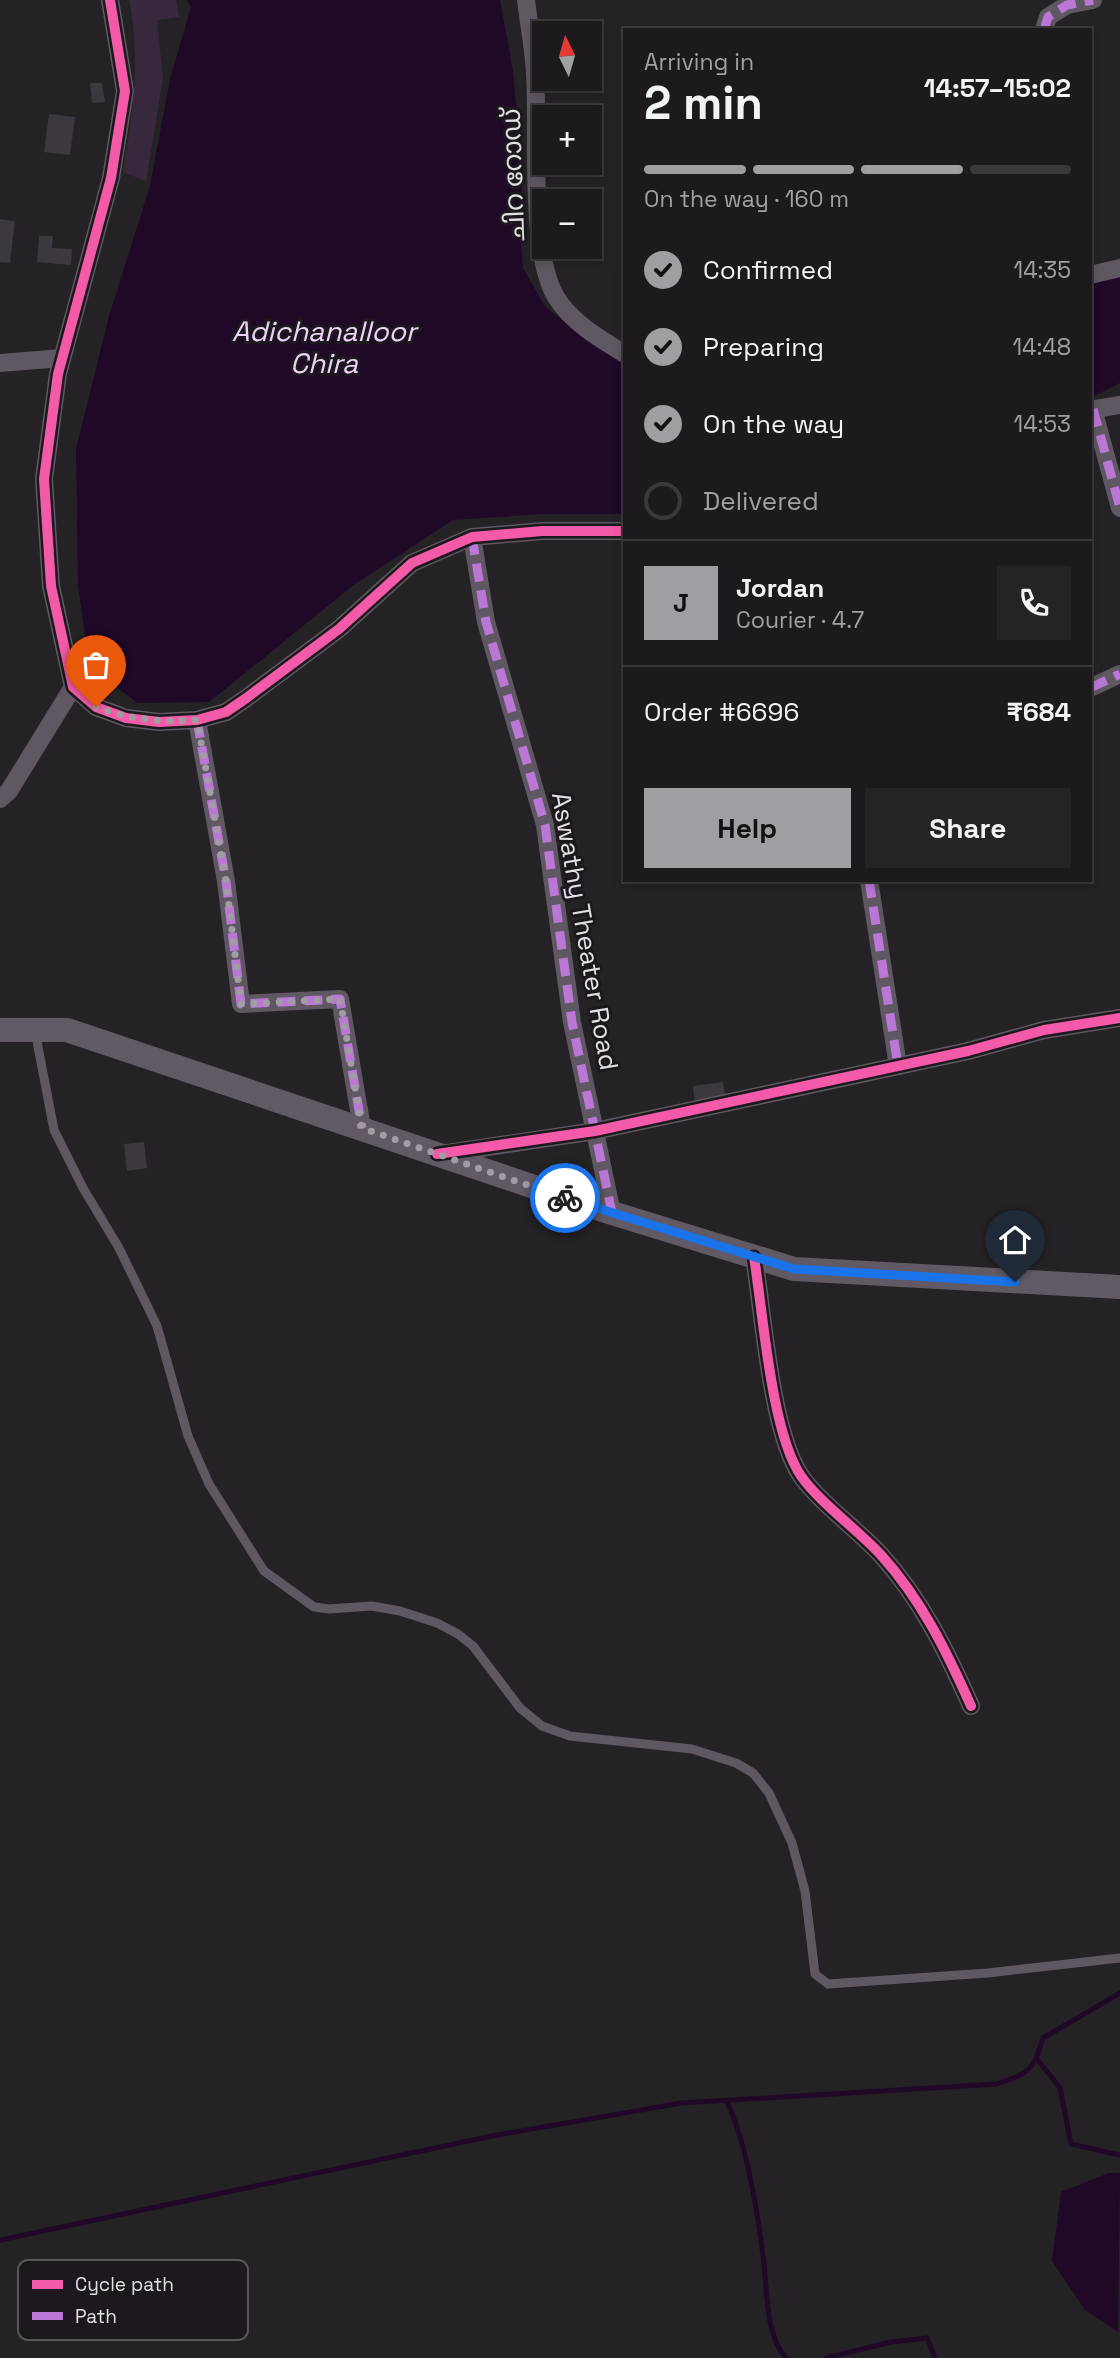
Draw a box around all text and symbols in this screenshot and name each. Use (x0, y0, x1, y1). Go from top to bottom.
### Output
north arrow (532, 21, 602, 91)
map controls (532, 21, 602, 259)
text: Arriving in (644, 47, 754, 77)
text: 14:57–15:02 (924, 71, 1071, 105)
text: 2 min (644, 74, 763, 132)
button: + (532, 105, 602, 175)
street label: ചിറ റോഡ് (494, 106, 532, 242)
text: On the way · 160 m (644, 184, 849, 214)
button: − (532, 189, 602, 259)
icon: check (644, 251, 682, 289)
text: Confirmed (703, 253, 833, 287)
text: 14:35 (1014, 255, 1071, 285)
water label: Adichanalloor Chira (232, 313, 420, 381)
icon: check (644, 328, 682, 366)
text: Preparing (703, 330, 824, 364)
text: 14:48 (1012, 332, 1071, 362)
icon: check (644, 405, 682, 443)
text: On the way (703, 407, 844, 441)
text: 14:53 (1014, 409, 1071, 439)
text: Delivered (703, 484, 819, 518)
button: phone (997, 566, 1071, 640)
text: Jordan (736, 571, 824, 605)
text: J (673, 586, 689, 620)
text: Courier · 4.7 (736, 605, 864, 635)
pin (66, 635, 126, 707)
icon: bag (77, 646, 115, 684)
text: Order #6696 (644, 695, 799, 729)
text: ₹684 (1007, 695, 1071, 729)
button: Help (644, 788, 851, 868)
button: Share (865, 788, 1071, 868)
street label: Aswathy Theater Road (544, 789, 626, 1073)
courier (530, 1163, 600, 1233)
icon: bike (546, 1179, 584, 1217)
pin (985, 1210, 1045, 1282)
icon: home (996, 1221, 1034, 1259)
legend (18, 2260, 248, 2340)
text: Cycle path (75, 2272, 174, 2297)
text: Path (75, 2304, 117, 2329)

